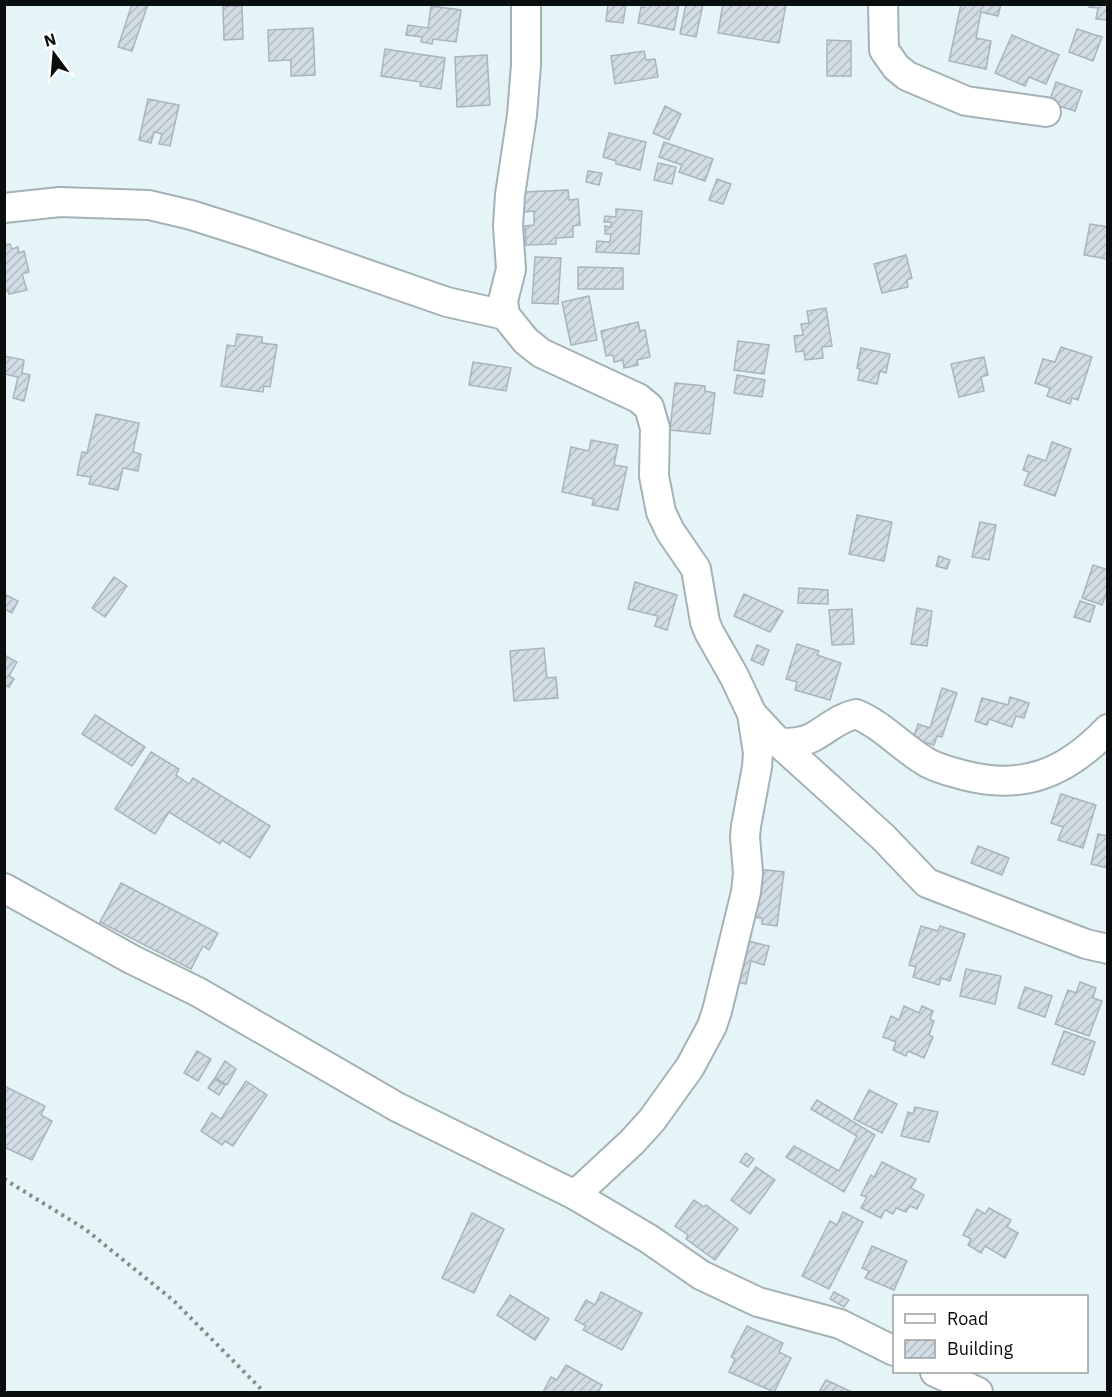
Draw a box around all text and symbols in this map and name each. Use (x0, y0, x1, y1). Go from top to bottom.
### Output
north arrow (24, 24, 84, 84)
text: N (42, 28, 58, 51)
legend (893, 1295, 1088, 1373)
text: Road (947, 1307, 988, 1330)
text: Building (947, 1337, 1014, 1360)

